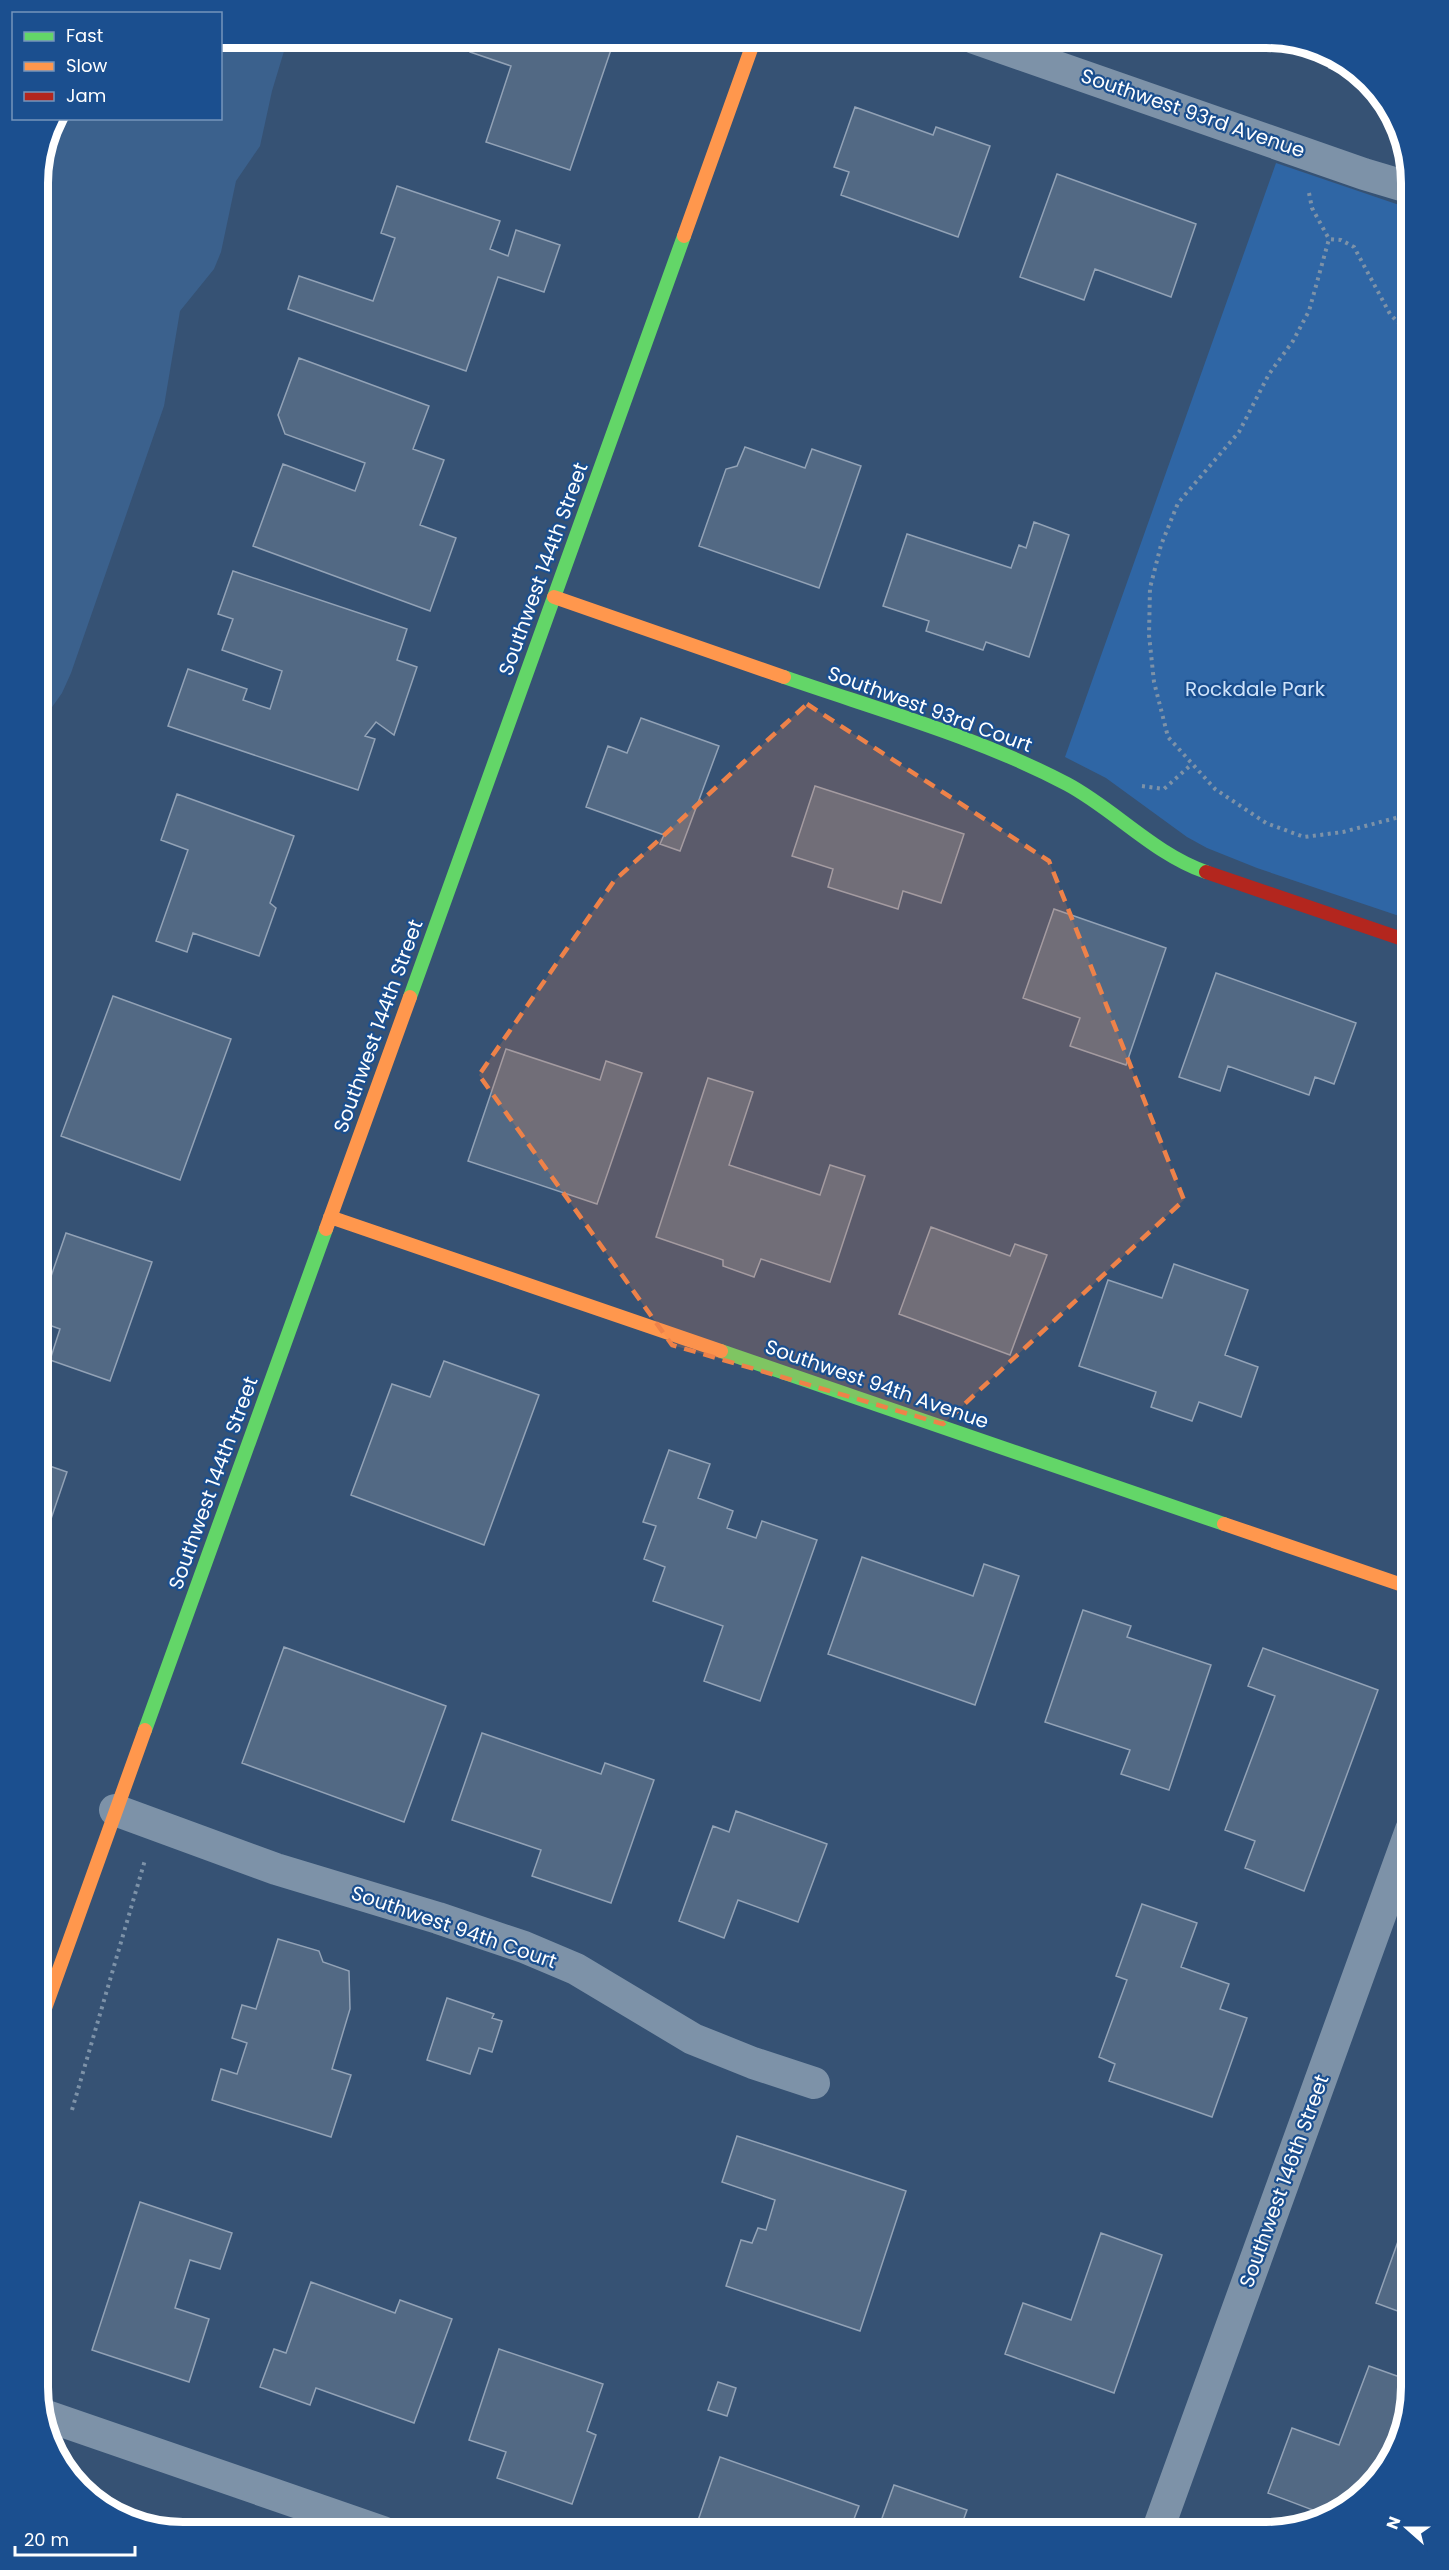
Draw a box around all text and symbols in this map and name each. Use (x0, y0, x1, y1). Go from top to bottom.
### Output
legend (12, 12, 222, 120)
text: Fast (66, 23, 103, 48)
text: Slow (66, 53, 108, 78)
street label: Southwest 93rd Avenue (1077, 61, 1309, 165)
text: Jam (66, 83, 106, 108)
street label: Southwest 144th Street (491, 459, 595, 679)
street label: Southwest 93rd Court (824, 659, 1036, 759)
park label: Rockdale Park (1185, 675, 1326, 703)
street label: Southwest 144th Street (326, 916, 430, 1136)
street label: Southwest 94th Avenue (761, 1333, 993, 1435)
street label: Southwest 144th Street (161, 1373, 265, 1593)
street label: Southwest 94th Court (347, 1879, 561, 1975)
street label: Southwest 146th Street (1232, 2071, 1336, 2291)
north arrow (1377, 2498, 1437, 2558)
text: N (1381, 2513, 1406, 2533)
scale bar (15, 2519, 135, 2557)
text: 20 m (24, 2527, 69, 2552)

